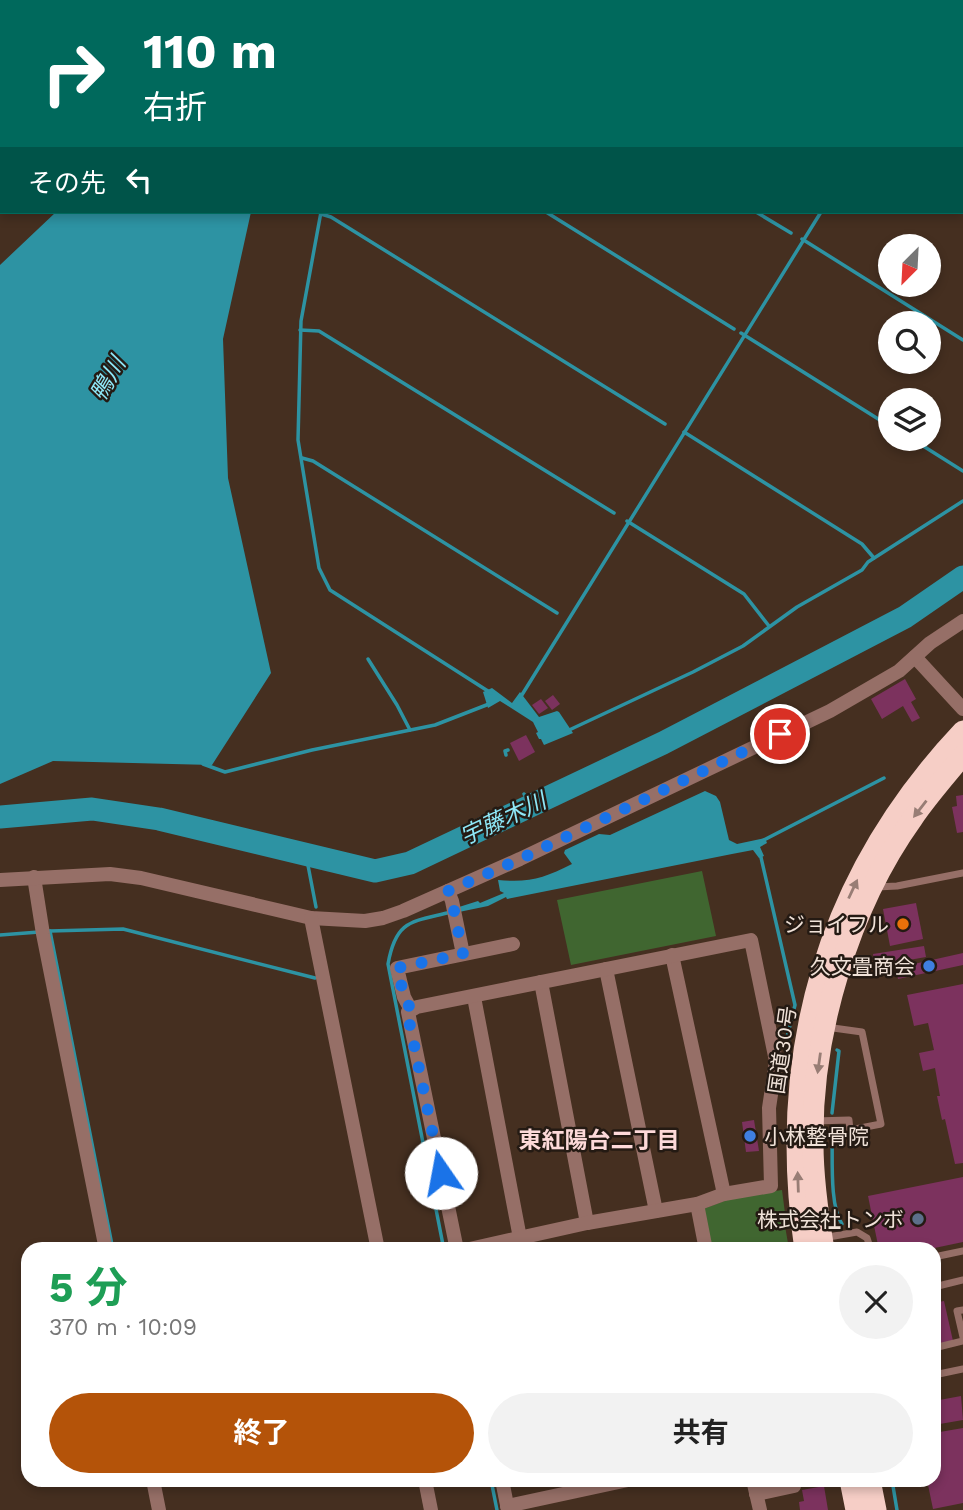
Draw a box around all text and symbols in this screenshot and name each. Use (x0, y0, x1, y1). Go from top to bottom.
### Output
text: 110 m (143, 22, 277, 80)
icon: right (28, 28, 119, 119)
text: 右折 (143, 88, 207, 126)
icon: left (120, 161, 158, 199)
text: その先 (28, 168, 106, 198)
north arrow (878, 234, 942, 298)
map controls (878, 234, 941, 451)
button: search (878, 311, 941, 374)
water label: 鴨川 (85, 350, 133, 406)
button: layers (878, 388, 941, 451)
pin (750, 704, 810, 764)
icon: arrive (761, 715, 799, 753)
water label: 宇藤木川 (456, 786, 553, 851)
one-way arrow (913, 799, 928, 817)
one-way arrow (847, 879, 859, 899)
place label: ジョイフル (784, 912, 889, 937)
marker: ジョイフル (895, 916, 911, 932)
place label: 久文畳商会 (810, 954, 915, 979)
marker: 久文畳商会 (921, 958, 937, 974)
street label: 国道30号 (763, 1005, 801, 1095)
one-way arrow (813, 1052, 824, 1074)
place label: 小林整骨院 (764, 1124, 869, 1149)
district label: 東紅陽台二丁目 (519, 1127, 680, 1154)
marker: 小林整骨院 (742, 1128, 758, 1144)
position arrow (404, 1136, 478, 1210)
one-way arrow (792, 1170, 803, 1192)
place label: 株式会社トンボ (757, 1207, 904, 1232)
marker: 株式会社トンボ (910, 1211, 926, 1227)
text: 5 分 (49, 1263, 128, 1312)
button: close (839, 1265, 913, 1339)
text: 370 m · 10:09 (49, 1314, 197, 1341)
button: 終了 (49, 1393, 474, 1473)
button: 共有 (488, 1393, 913, 1473)

